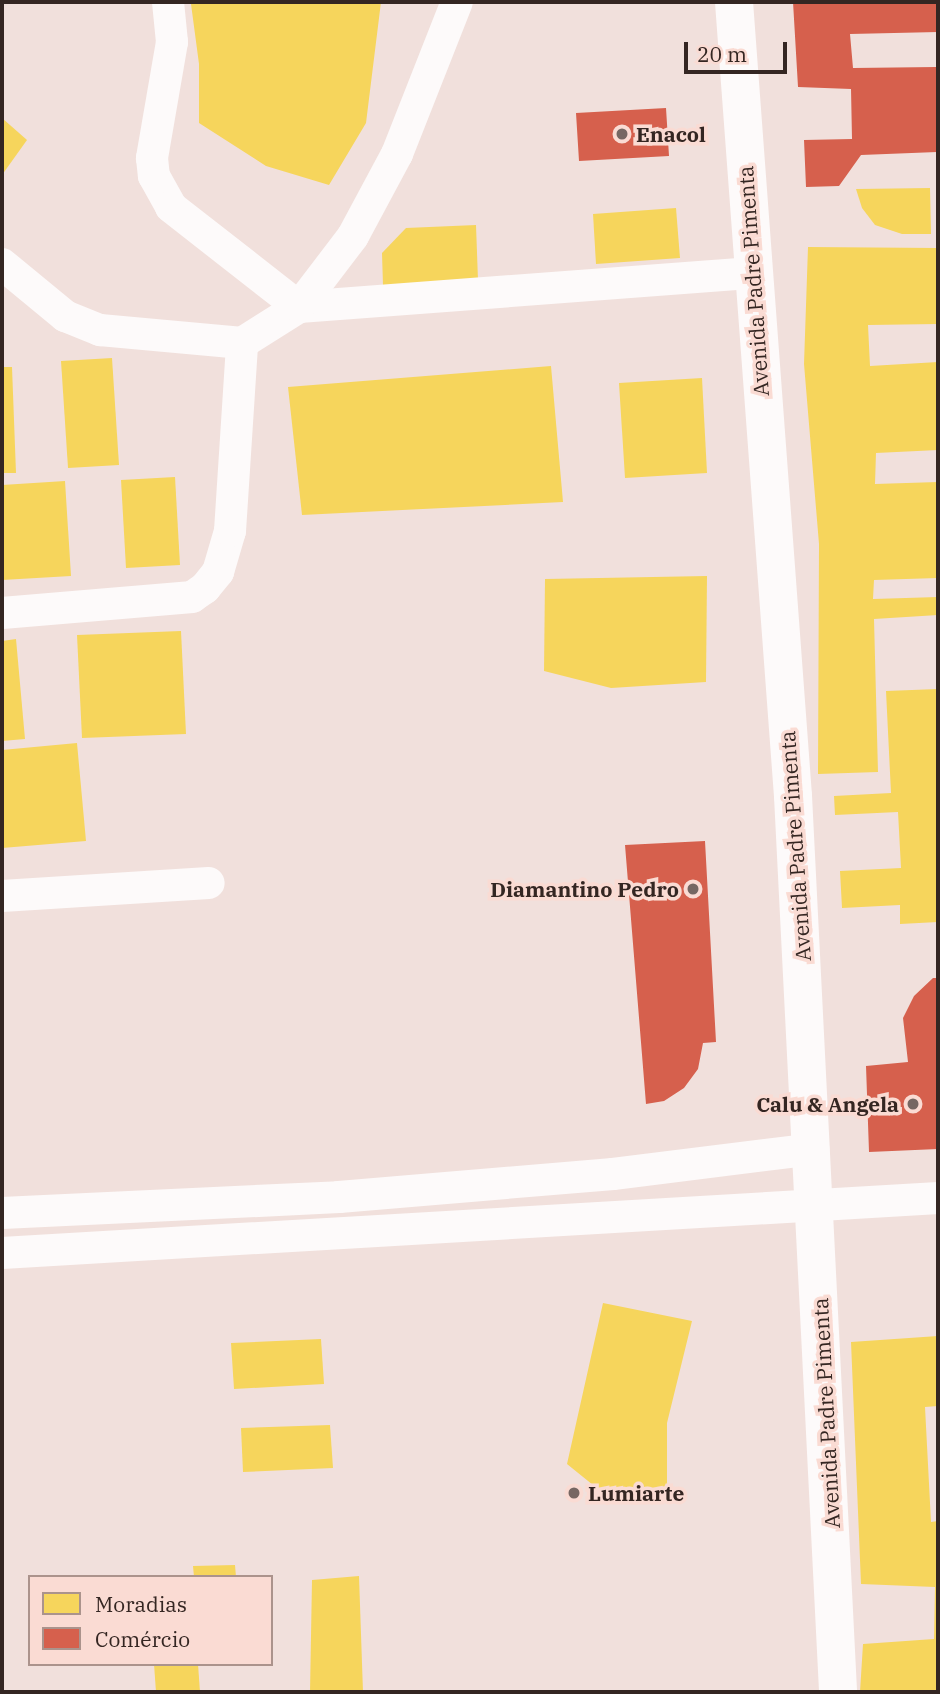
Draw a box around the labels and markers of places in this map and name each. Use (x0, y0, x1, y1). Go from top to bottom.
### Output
place label: Enacol (636, 121, 706, 147)
marker: Enacol (614, 126, 630, 142)
place label: Diamantino Pedro (490, 876, 679, 902)
marker: Diamantino Pedro (685, 881, 701, 897)
place label: Calu & Angela (756, 1091, 899, 1117)
marker: Calu & Angela (905, 1096, 921, 1112)
place label: Lumiarte (588, 1480, 684, 1506)
marker: Lumiarte (566, 1485, 582, 1501)

